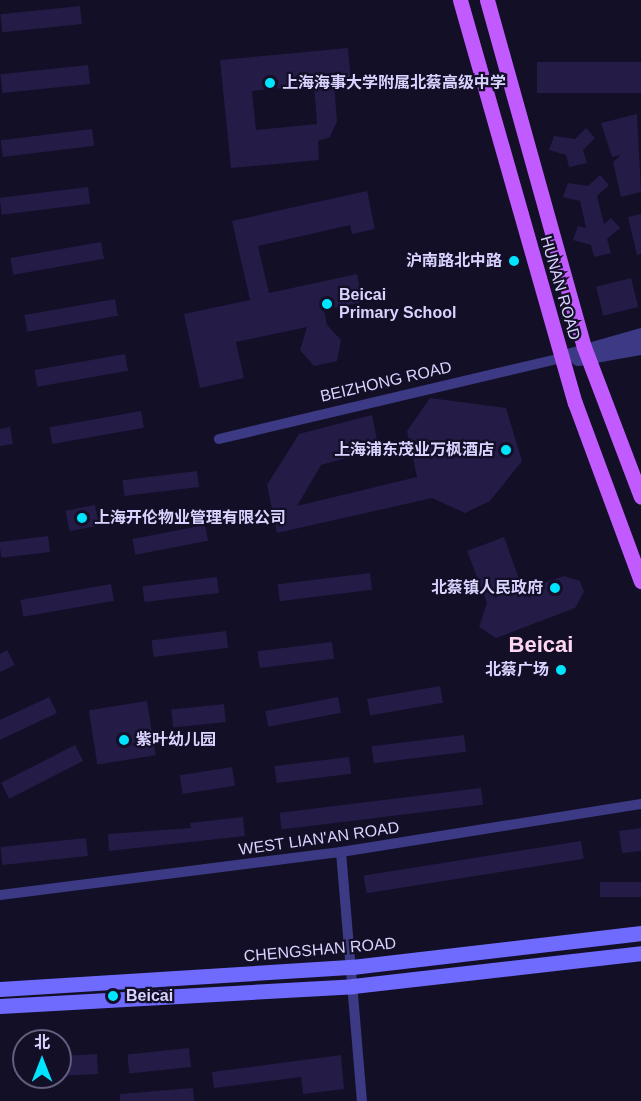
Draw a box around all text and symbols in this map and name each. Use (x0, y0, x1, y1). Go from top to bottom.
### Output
place label: 上海海事大学附属北蔡高级中学 (282, 73, 506, 93)
marker: 上海海事大学附属北蔡高级中学 (263, 76, 277, 90)
street label: HUNAN ROAD (536, 234, 584, 342)
place label: 沪南路北中路 (406, 251, 502, 271)
marker: 沪南路北中路 (507, 254, 521, 268)
place label: Beicai Primary School (339, 285, 456, 323)
marker: Beicai Primary School (320, 297, 334, 311)
street label: BEIZHONG ROAD (318, 358, 454, 406)
place label: 上海浦东茂业万枫酒店 (334, 440, 494, 460)
marker: 上海浦东茂业万枫酒店 (499, 443, 513, 457)
place label: 上海开伦物业管理有限公司 (94, 508, 286, 528)
marker: 上海开伦物业管理有限公司 (75, 511, 89, 525)
place label: 北蔡镇人民政府 (431, 578, 543, 598)
marker: 北蔡镇人民政府 (548, 581, 562, 595)
district label: Beicai (509, 632, 573, 658)
place label: 北蔡广场 (485, 660, 549, 680)
marker: 北蔡广场 (554, 663, 568, 677)
place label: 紫叶幼儿园 (136, 730, 216, 750)
marker: 紫叶幼儿园 (117, 733, 131, 747)
street label: WEST LIAN'AN ROAD (237, 818, 401, 860)
street label: CHENGSHAN ROAD (243, 934, 397, 966)
place label: Beicai (126, 986, 173, 1006)
marker: Beicai (104, 987, 122, 1005)
north arrow (12, 1029, 72, 1089)
text: 北 (34, 1034, 50, 1051)

